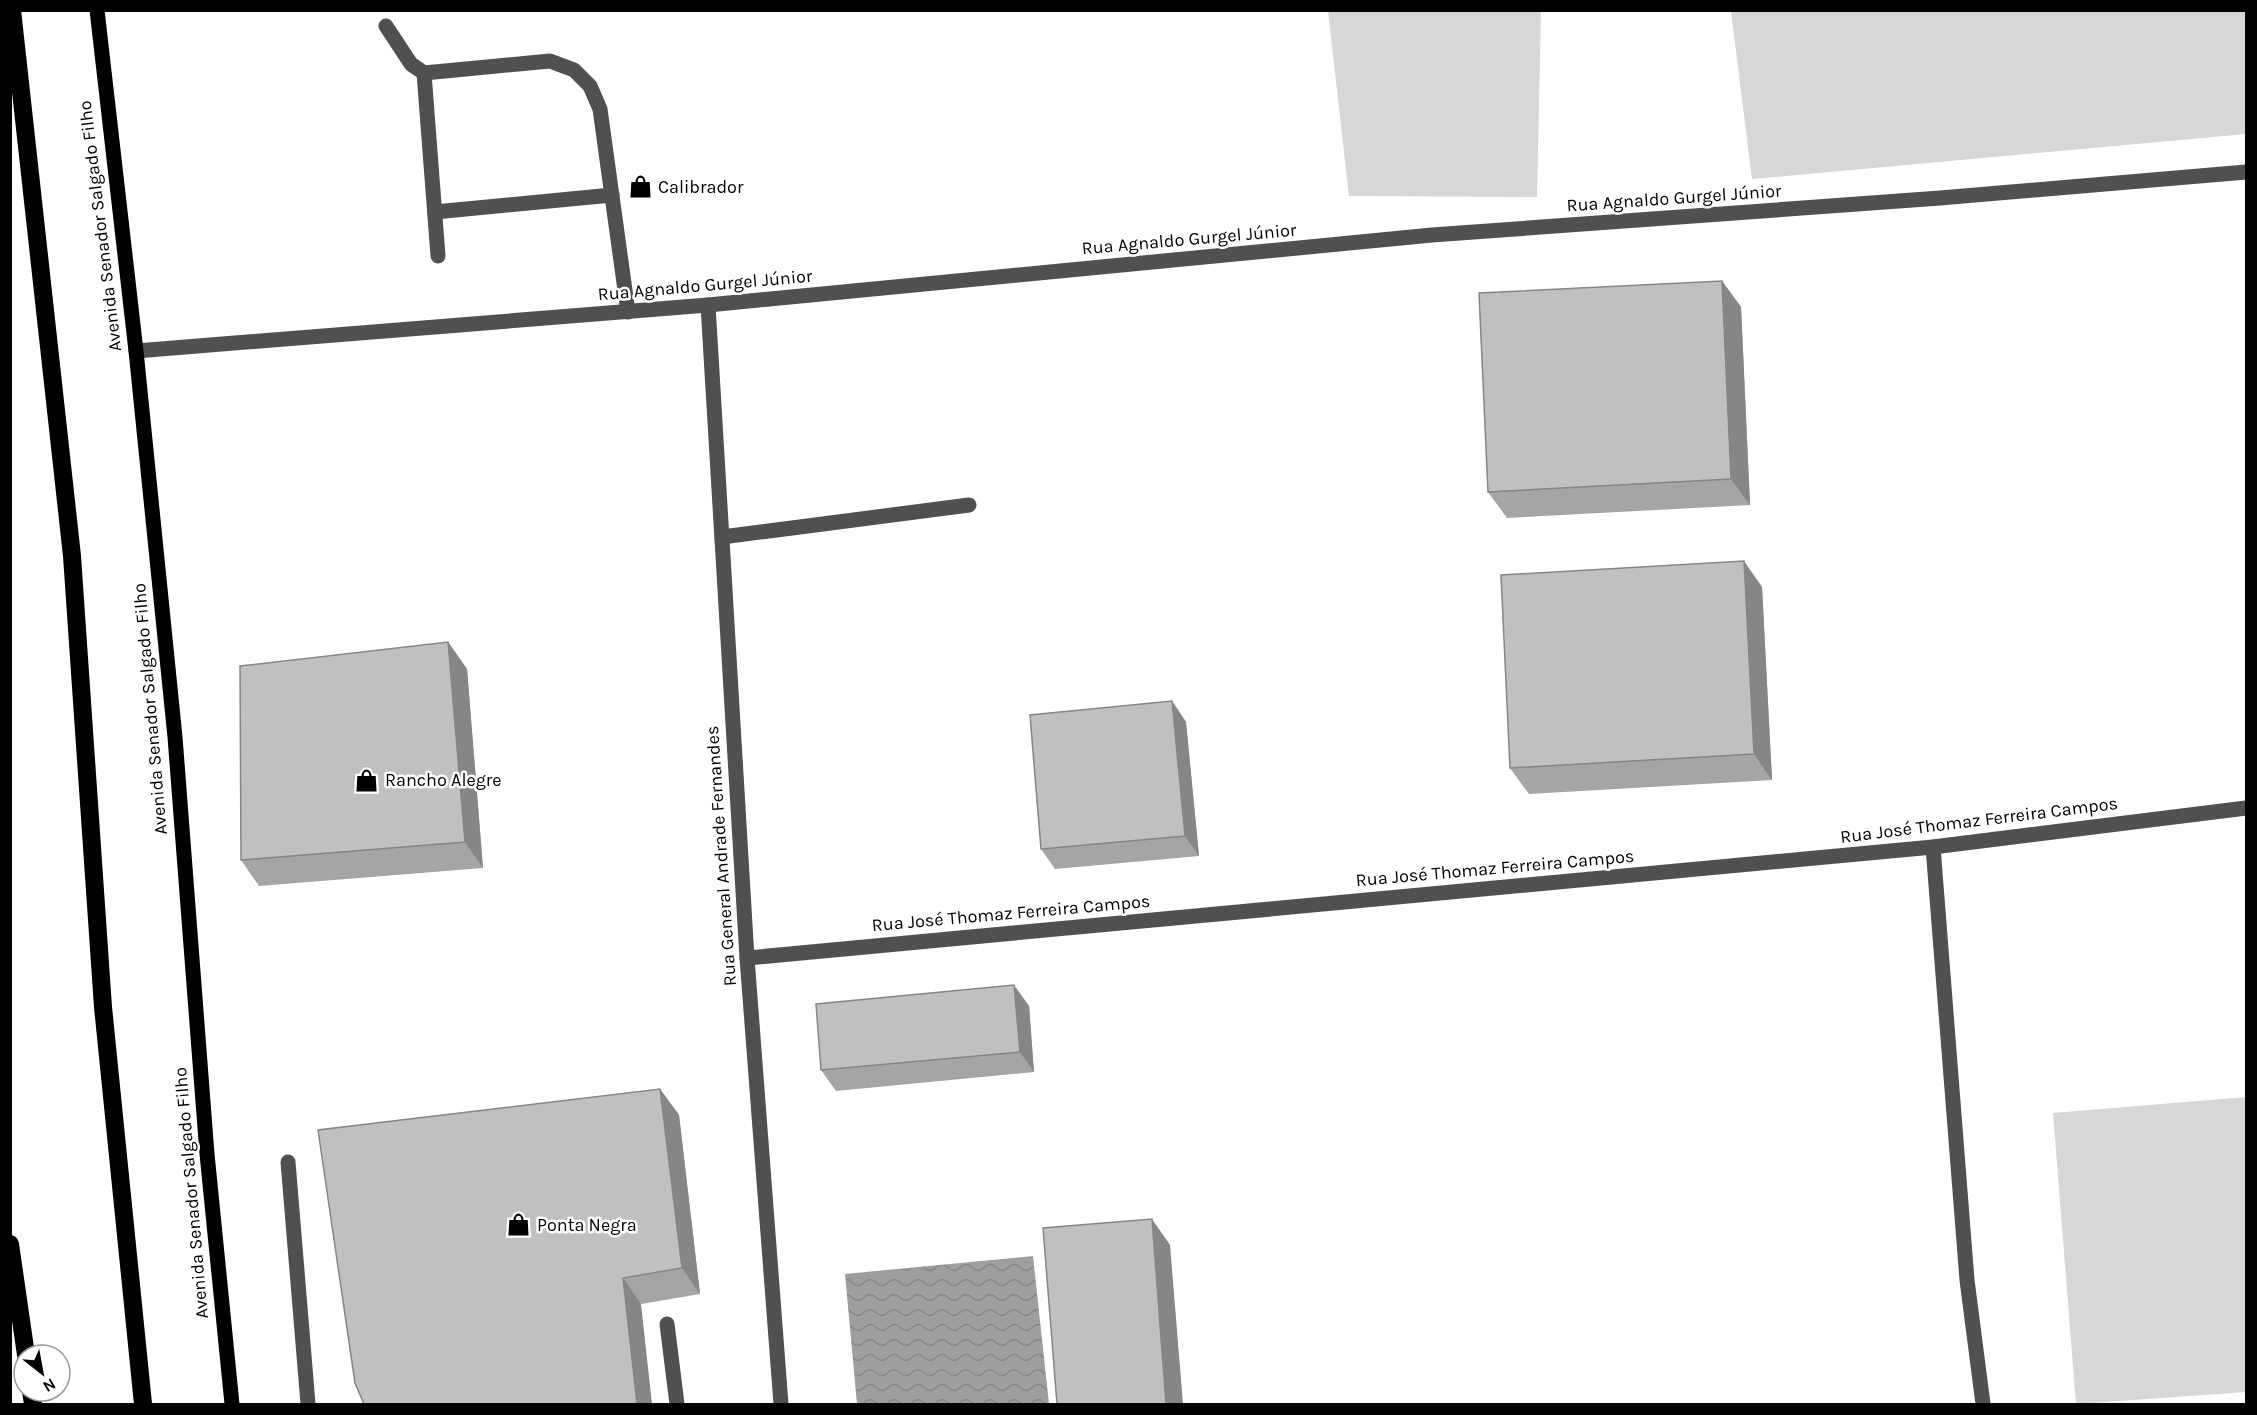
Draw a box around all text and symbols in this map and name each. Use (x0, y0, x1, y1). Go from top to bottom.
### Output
street label: Avenida Senador Salgado Filho (74, 99, 126, 353)
shop icon: Calibrador (627, 174, 653, 200)
place label: Calibrador (658, 176, 744, 198)
street label: Rua Agnaldo Gurgel Júnior (1566, 179, 1783, 216)
street label: Rua Agnaldo Gurgel Júnior (1081, 219, 1298, 259)
street label: Rua Agnaldo Gurgel Júnior (597, 265, 814, 305)
street label: Avenida Senador Salgado Filho (128, 582, 172, 836)
street label: Rua General Andrade Fernandes (701, 725, 741, 987)
shop icon: Rancho Alegre (354, 767, 380, 793)
place label: Rancho Alegre (385, 769, 502, 791)
street label: Rua José Thomaz Ferreira Campos (1839, 792, 2119, 848)
street label: Rua José Thomaz Ferreira Campos (1355, 845, 1635, 891)
street label: Rua José Thomaz Ferreira Campos (871, 890, 1151, 936)
street label: Avenida Senador Salgado Filho (169, 1066, 213, 1320)
shop icon: Ponta Negra (506, 1212, 532, 1238)
place label: Ponta Negra (537, 1214, 637, 1236)
north arrow (12, 1343, 72, 1403)
text: N (40, 1374, 59, 1397)

